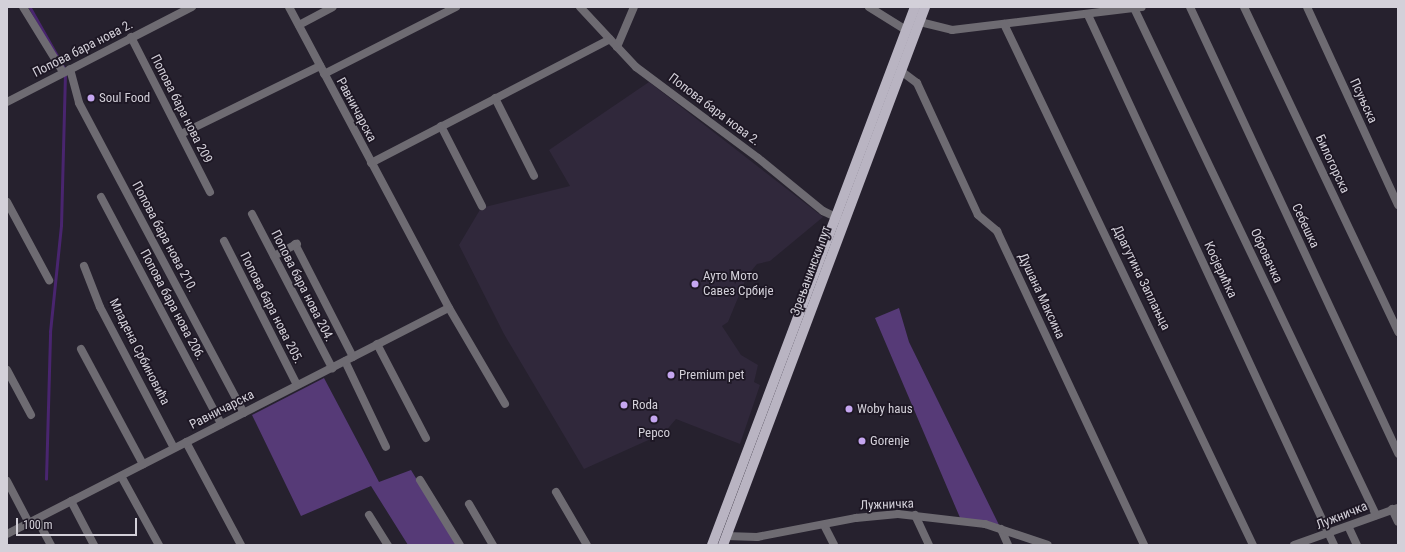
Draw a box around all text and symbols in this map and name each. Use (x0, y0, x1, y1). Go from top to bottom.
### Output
street label: Попова бара нова 2. (30, 17, 136, 81)
street label: Попова бара нова 209 (147, 52, 215, 166)
street label: Попова бара нова 2. (665, 71, 763, 149)
street label: Равничарска (333, 75, 379, 145)
street label: Псуњска (1346, 76, 1380, 126)
place label: Soul Food (99, 90, 150, 106)
marker: Soul Food (86, 93, 96, 103)
street label: Билогорска (1312, 132, 1352, 196)
street label: Попова бара нова 210. (128, 179, 200, 295)
street label: Себешка (1288, 201, 1322, 251)
street label: Драгутина Заплањца (1109, 223, 1173, 333)
street label: Зрењанински пут (788, 224, 834, 318)
street label: Обровачка (1247, 226, 1285, 286)
street label: Попова бара нова 204. (267, 228, 337, 344)
street label: Косјерићка (1200, 239, 1240, 301)
street label: Попова бара нова 206. (136, 247, 208, 363)
street label: Попова бара нова 205. (236, 250, 306, 366)
street label: Душана Максина (1014, 251, 1068, 341)
place label: Ауто Мото Савез Србије (703, 269, 774, 300)
marker: Ауто Мото Савез Србије (690, 279, 700, 289)
street label: Младена Србиновића (105, 296, 173, 408)
place label: Premium pet (679, 367, 744, 383)
marker: Premium pet (666, 370, 676, 380)
street label: Равничарска (187, 387, 257, 433)
place label: Roda (632, 397, 658, 413)
marker: Roda (619, 400, 629, 410)
place label: Woby haus (857, 401, 913, 417)
marker: Woby haus (844, 404, 854, 414)
marker: Pepco (649, 414, 659, 424)
place label: Pepco (638, 425, 670, 441)
place label: Gorenje (870, 433, 909, 449)
marker: Gorenje (857, 436, 867, 446)
street label: Лужничка (860, 496, 914, 514)
street label: Лужничка (1314, 499, 1370, 533)
scale bar (18, 510, 139, 536)
text: 100 m (23, 518, 53, 532)

